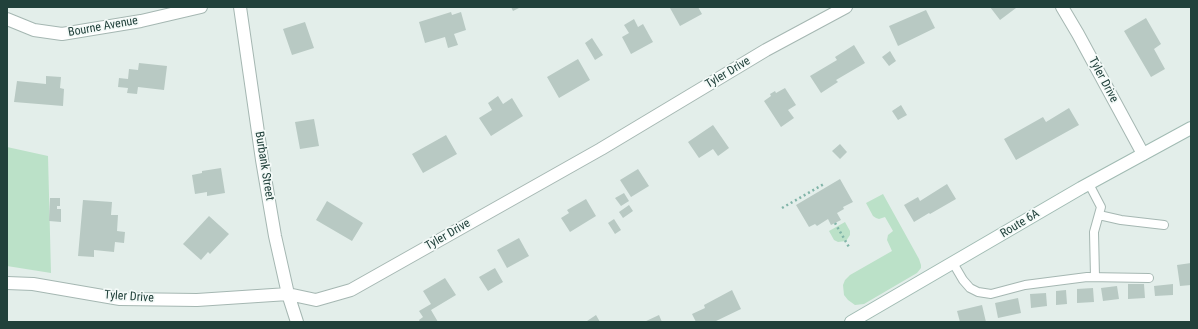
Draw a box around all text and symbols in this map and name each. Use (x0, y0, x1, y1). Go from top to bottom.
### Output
street label: Bourne Avenue (67, 14, 139, 40)
street label: Tyler Drive (703, 54, 753, 92)
street label: Tyler Drive (1085, 55, 1121, 105)
street label: Burbank Street (251, 130, 277, 202)
street label: Route 6A (998, 207, 1042, 241)
street label: Tyler Drive (423, 216, 473, 254)
street label: Tyler Drive (104, 288, 154, 306)

